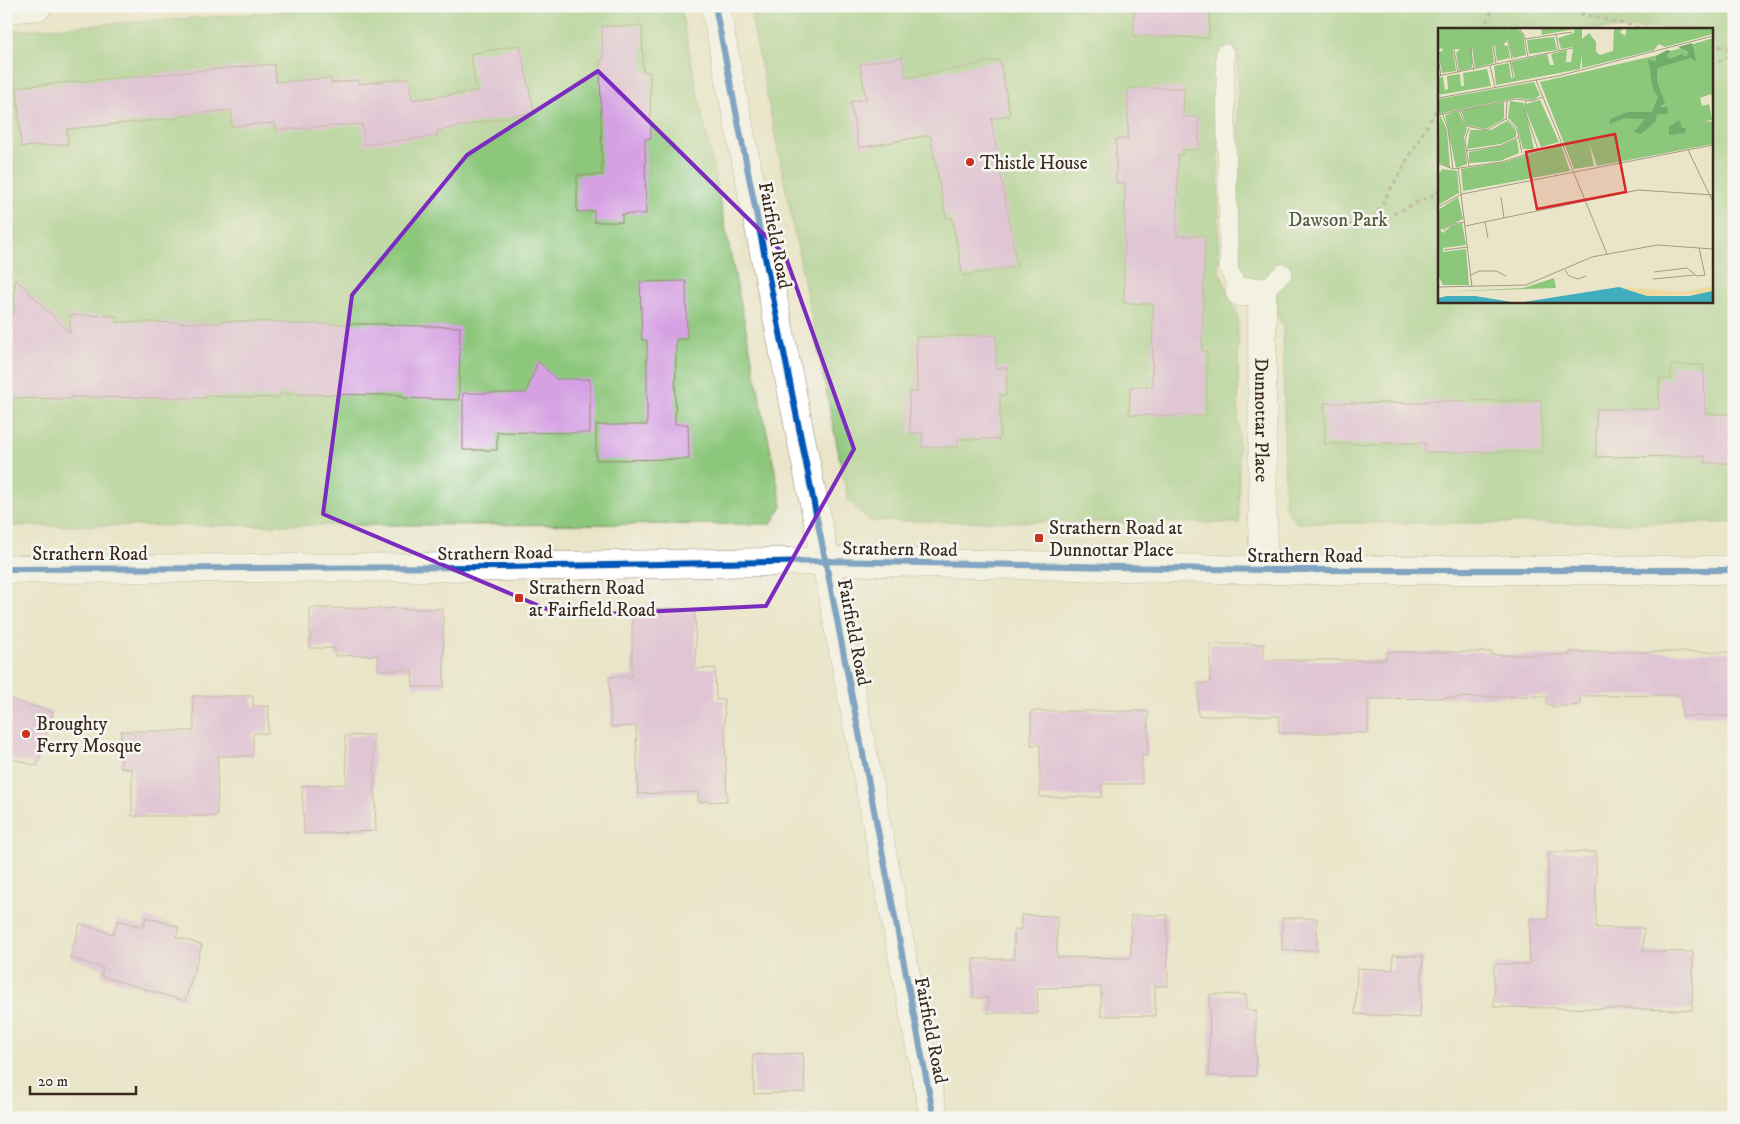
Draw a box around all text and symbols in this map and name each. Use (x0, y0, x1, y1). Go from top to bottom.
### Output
inset map (1438, 28, 1712, 302)
place label: Thistle House (980, 152, 1088, 175)
marker: Thistle House (964, 156, 976, 168)
street label: Fairfield Road (753, 180, 796, 291)
park label: Dawson Park (1288, 209, 1388, 232)
street label: Dunnottar Place (1249, 358, 1273, 482)
place label: Strathern Road at Dunnottar Place (1049, 517, 1183, 562)
marker: Strathern Road at Dunnottar Place (1033, 532, 1045, 544)
street label: Strathern Road (842, 537, 958, 562)
street label: Strathern Road (437, 541, 553, 566)
street label: Strathern Road (32, 543, 148, 566)
street label: Strathern Road (1247, 545, 1363, 568)
place label: Strathern Road at Fairfield Road (529, 577, 656, 622)
street label: Fairfield Road (832, 577, 875, 688)
marker: Strathern Road at Fairfield Road (513, 592, 525, 604)
place label: Broughty Ferry Mosque (36, 713, 142, 759)
marker: Broughty Ferry Mosque (20, 728, 32, 740)
street label: Fairfield Road (909, 975, 952, 1086)
scale bar (30, 1064, 136, 1096)
text: 20 m (38, 1072, 68, 1091)

